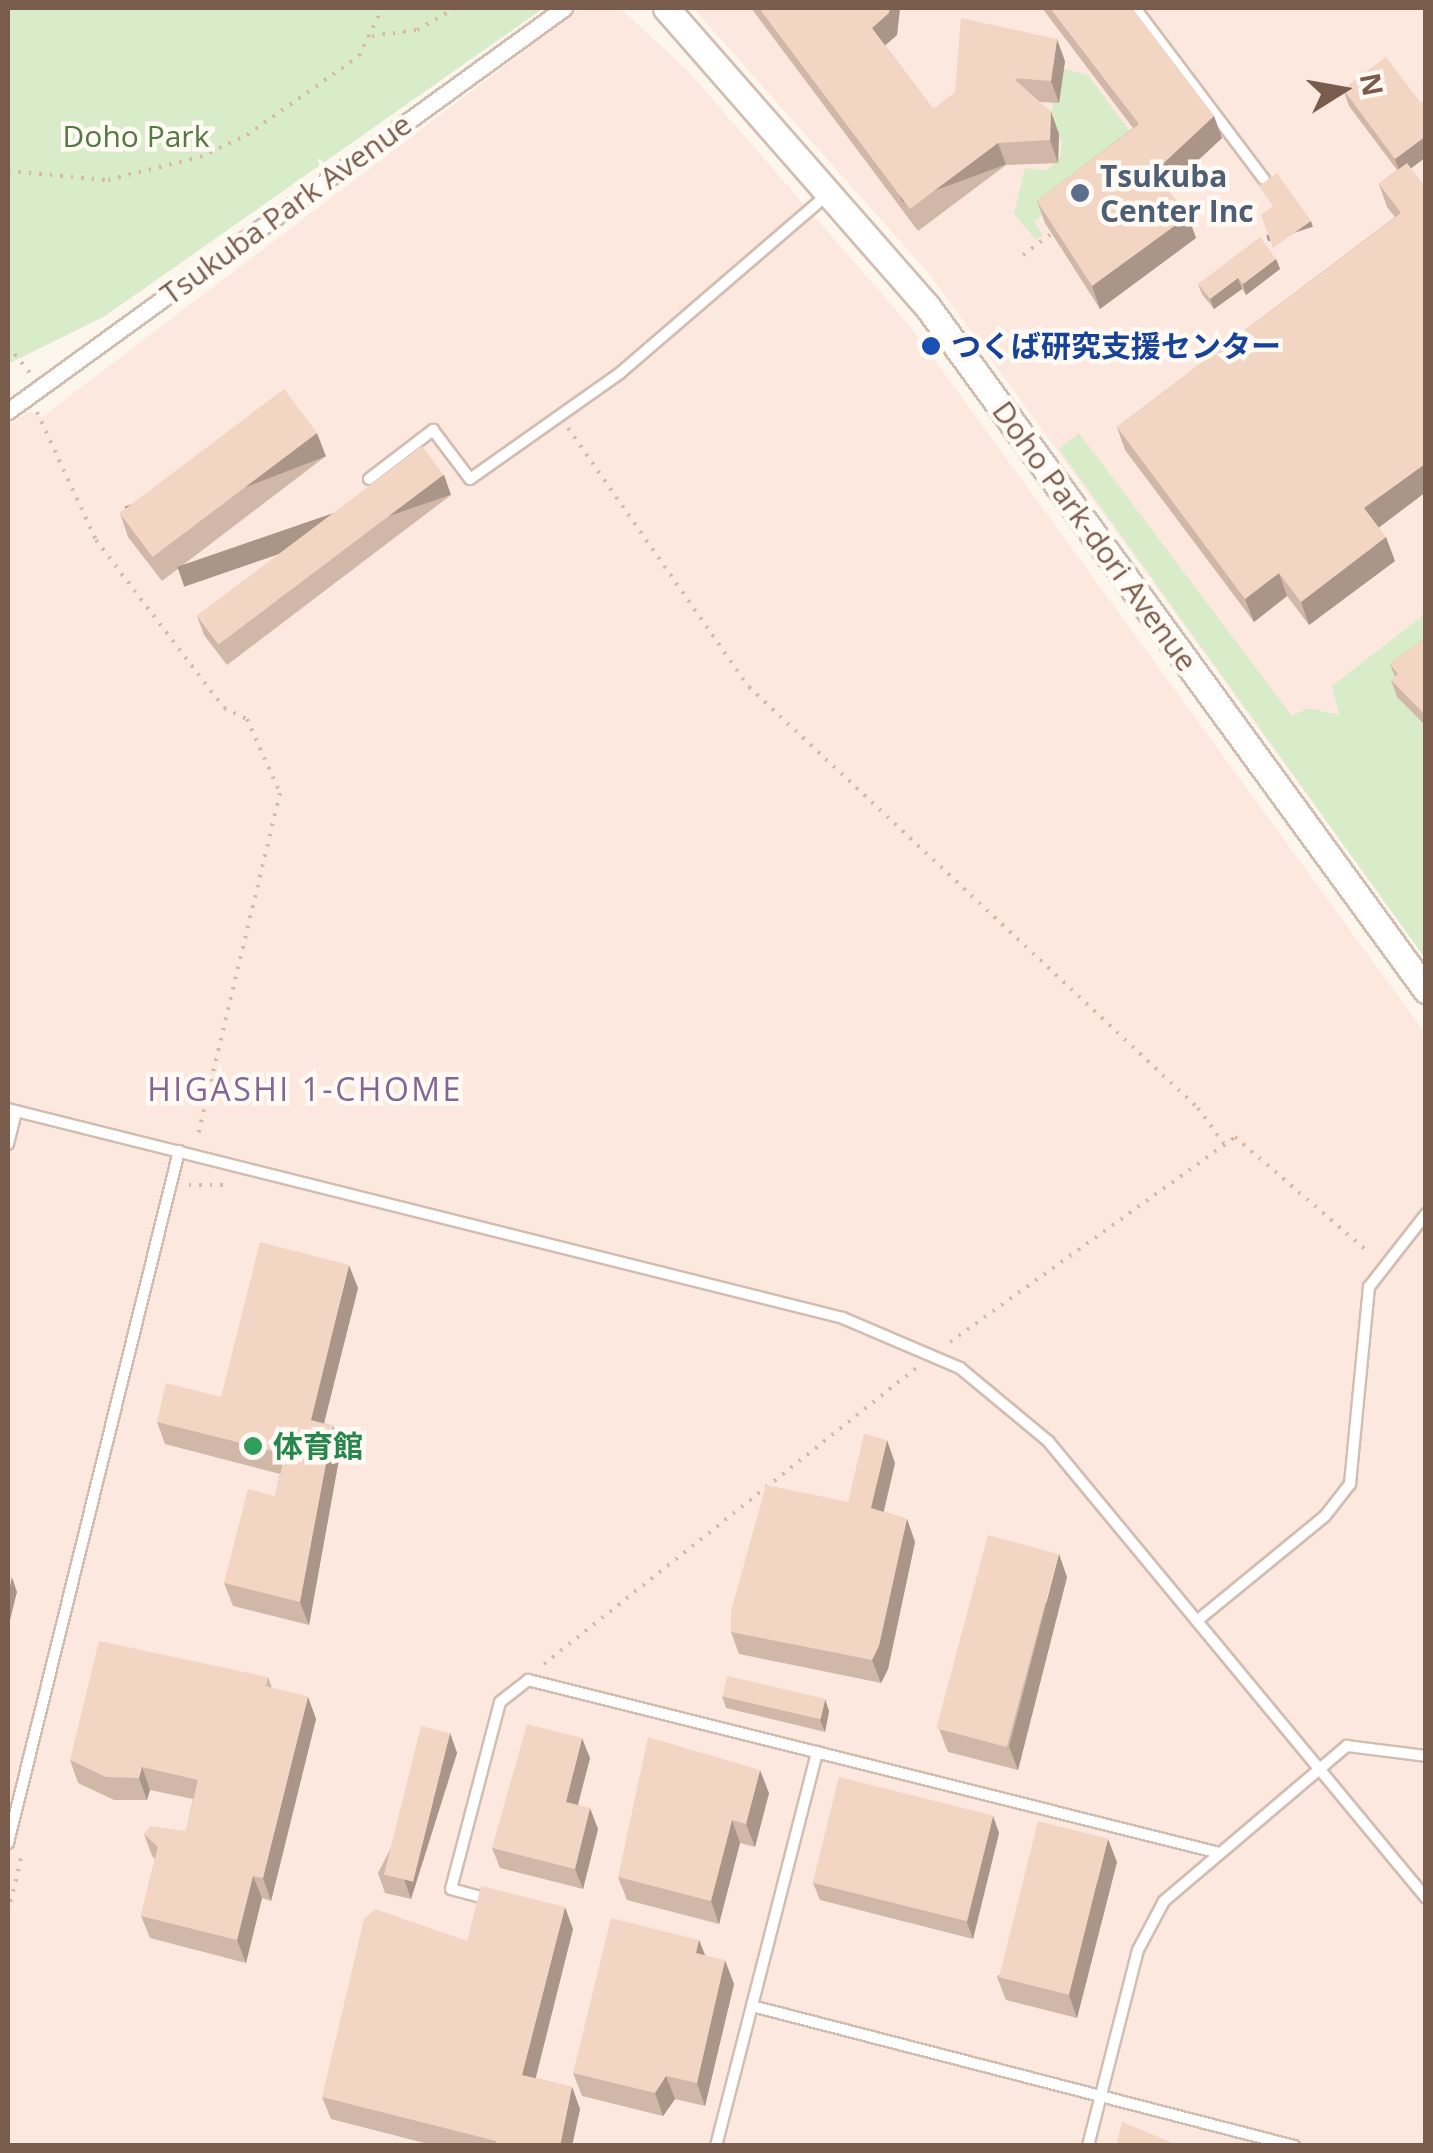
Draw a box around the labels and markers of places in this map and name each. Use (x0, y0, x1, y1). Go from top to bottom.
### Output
place label: Tsukuba Center Inc (1100, 158, 1254, 228)
marker: Tsukuba Center Inc (1069, 182, 1091, 204)
place label: つくば研究支援センター (951, 328, 1281, 364)
marker: つくば研究支援センター (920, 335, 942, 357)
place label: 体育館 (273, 1428, 363, 1464)
marker: 体育館 (242, 1435, 264, 1457)

